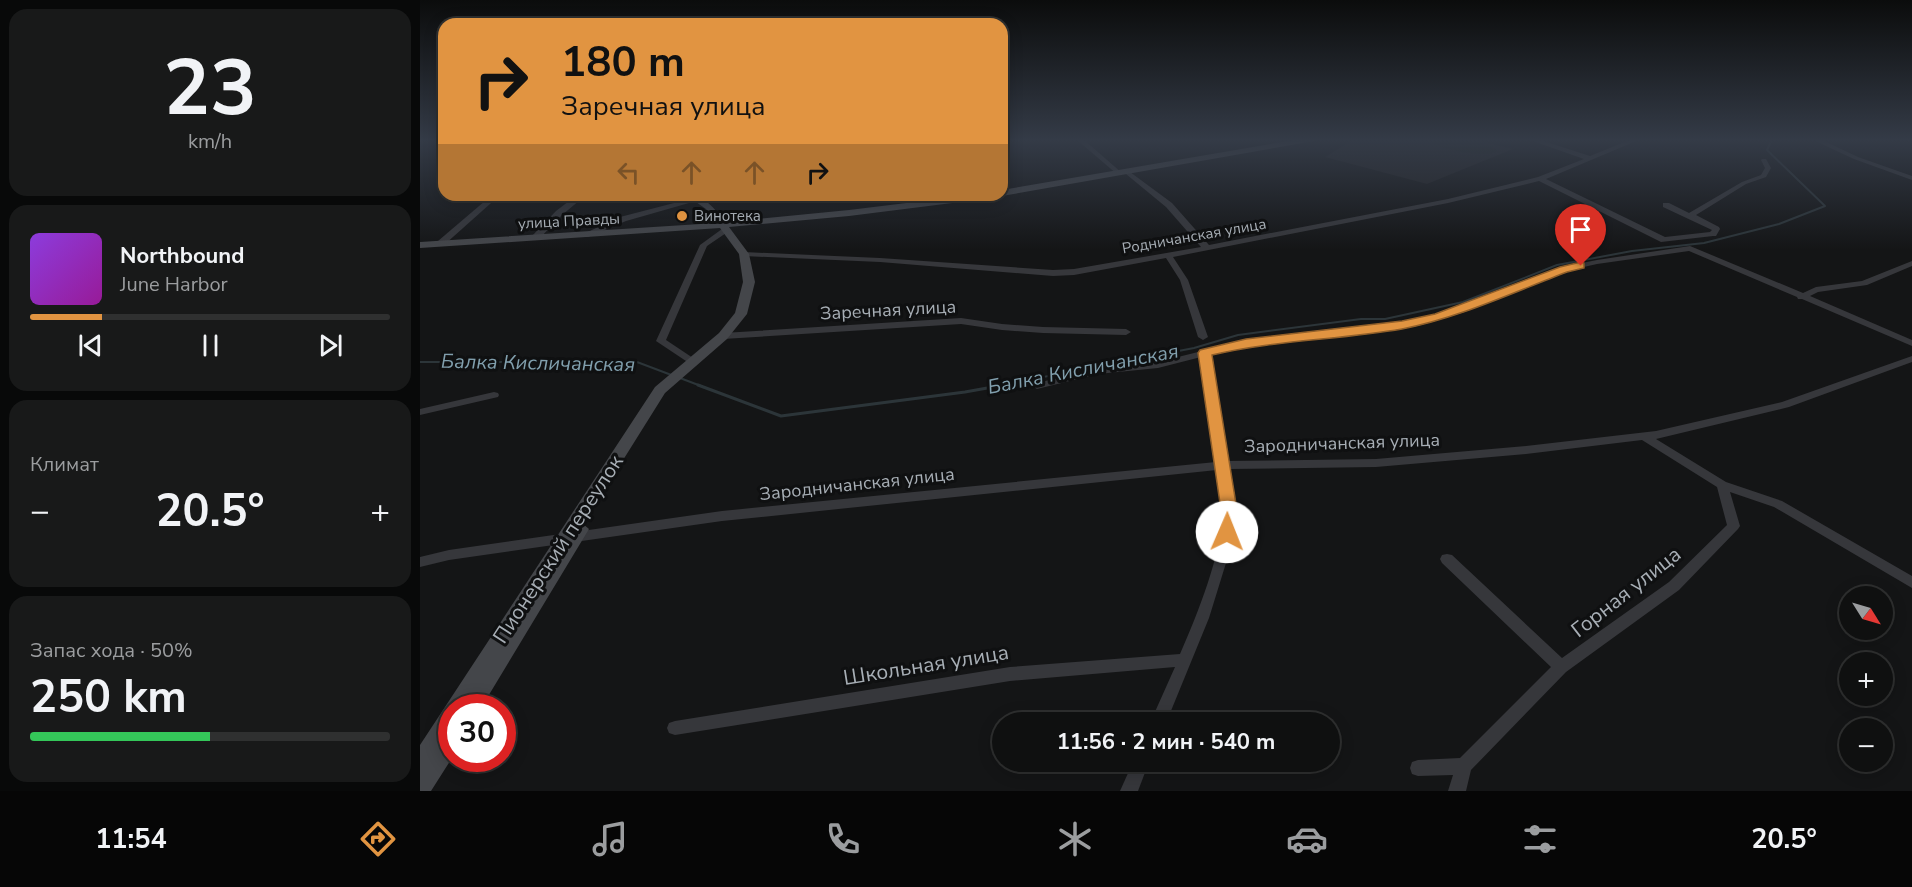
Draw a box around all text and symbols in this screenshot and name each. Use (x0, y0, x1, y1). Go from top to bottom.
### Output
text: 180 m (561, 34, 685, 91)
text: 23 (163, 35, 257, 142)
icon: right (462, 42, 540, 120)
text: Заречная улица (561, 88, 766, 125)
text: km/h (188, 128, 232, 155)
icon: left (612, 156, 645, 189)
icon: ahead (675, 156, 708, 189)
icon: ahead (738, 156, 771, 189)
icon: right (801, 156, 834, 189)
pin (1555, 204, 1606, 266)
place label: Винотека (694, 206, 761, 226)
street label: улица Правды (517, 208, 621, 234)
marker: Винотека (675, 209, 689, 223)
street label: Родничанская улица (1120, 213, 1268, 259)
icon: arrive (1564, 213, 1597, 246)
text: Northbound (120, 241, 244, 271)
text: June Harbor (120, 271, 228, 298)
street label: Заречная улица (819, 294, 957, 326)
icon: previous (74, 329, 107, 362)
icon: pause (194, 329, 227, 362)
icon: next (314, 329, 347, 362)
water label: Балка Кисличанская (985, 337, 1181, 401)
water label: Балка Кисличанская (441, 348, 635, 378)
street label: Зародничанская улица (1244, 428, 1440, 458)
street label: Пионерский переулок (486, 448, 630, 649)
text: Климат (30, 451, 99, 478)
street label: Зародничанская улица (758, 462, 956, 506)
text: 20.5° (155, 481, 265, 542)
text: − (30, 489, 50, 534)
text: + (370, 489, 390, 534)
position arrow (1195, 500, 1259, 564)
street label: Горная улица (1565, 540, 1687, 644)
north arrow (1839, 586, 1893, 640)
map controls (1839, 586, 1893, 772)
text: Запас хода · 50% (30, 637, 193, 664)
street label: Школьная улица (841, 638, 1011, 692)
button: + (1839, 652, 1893, 706)
text: 250 km (30, 667, 187, 728)
speed limit sign: 30 (438, 694, 516, 772)
button: − (1839, 718, 1893, 772)
text: 11:56 · 2 мин · 540 m (1057, 727, 1275, 757)
icon: directions (357, 818, 399, 860)
icon: music (589, 818, 631, 860)
icon: phone (822, 818, 864, 860)
icon: climate (1054, 818, 1096, 860)
icon: car (1286, 818, 1328, 860)
icon: filters (1519, 818, 1561, 860)
text: 11:54 (95, 821, 167, 858)
text: 20.5° (1751, 821, 1817, 858)

